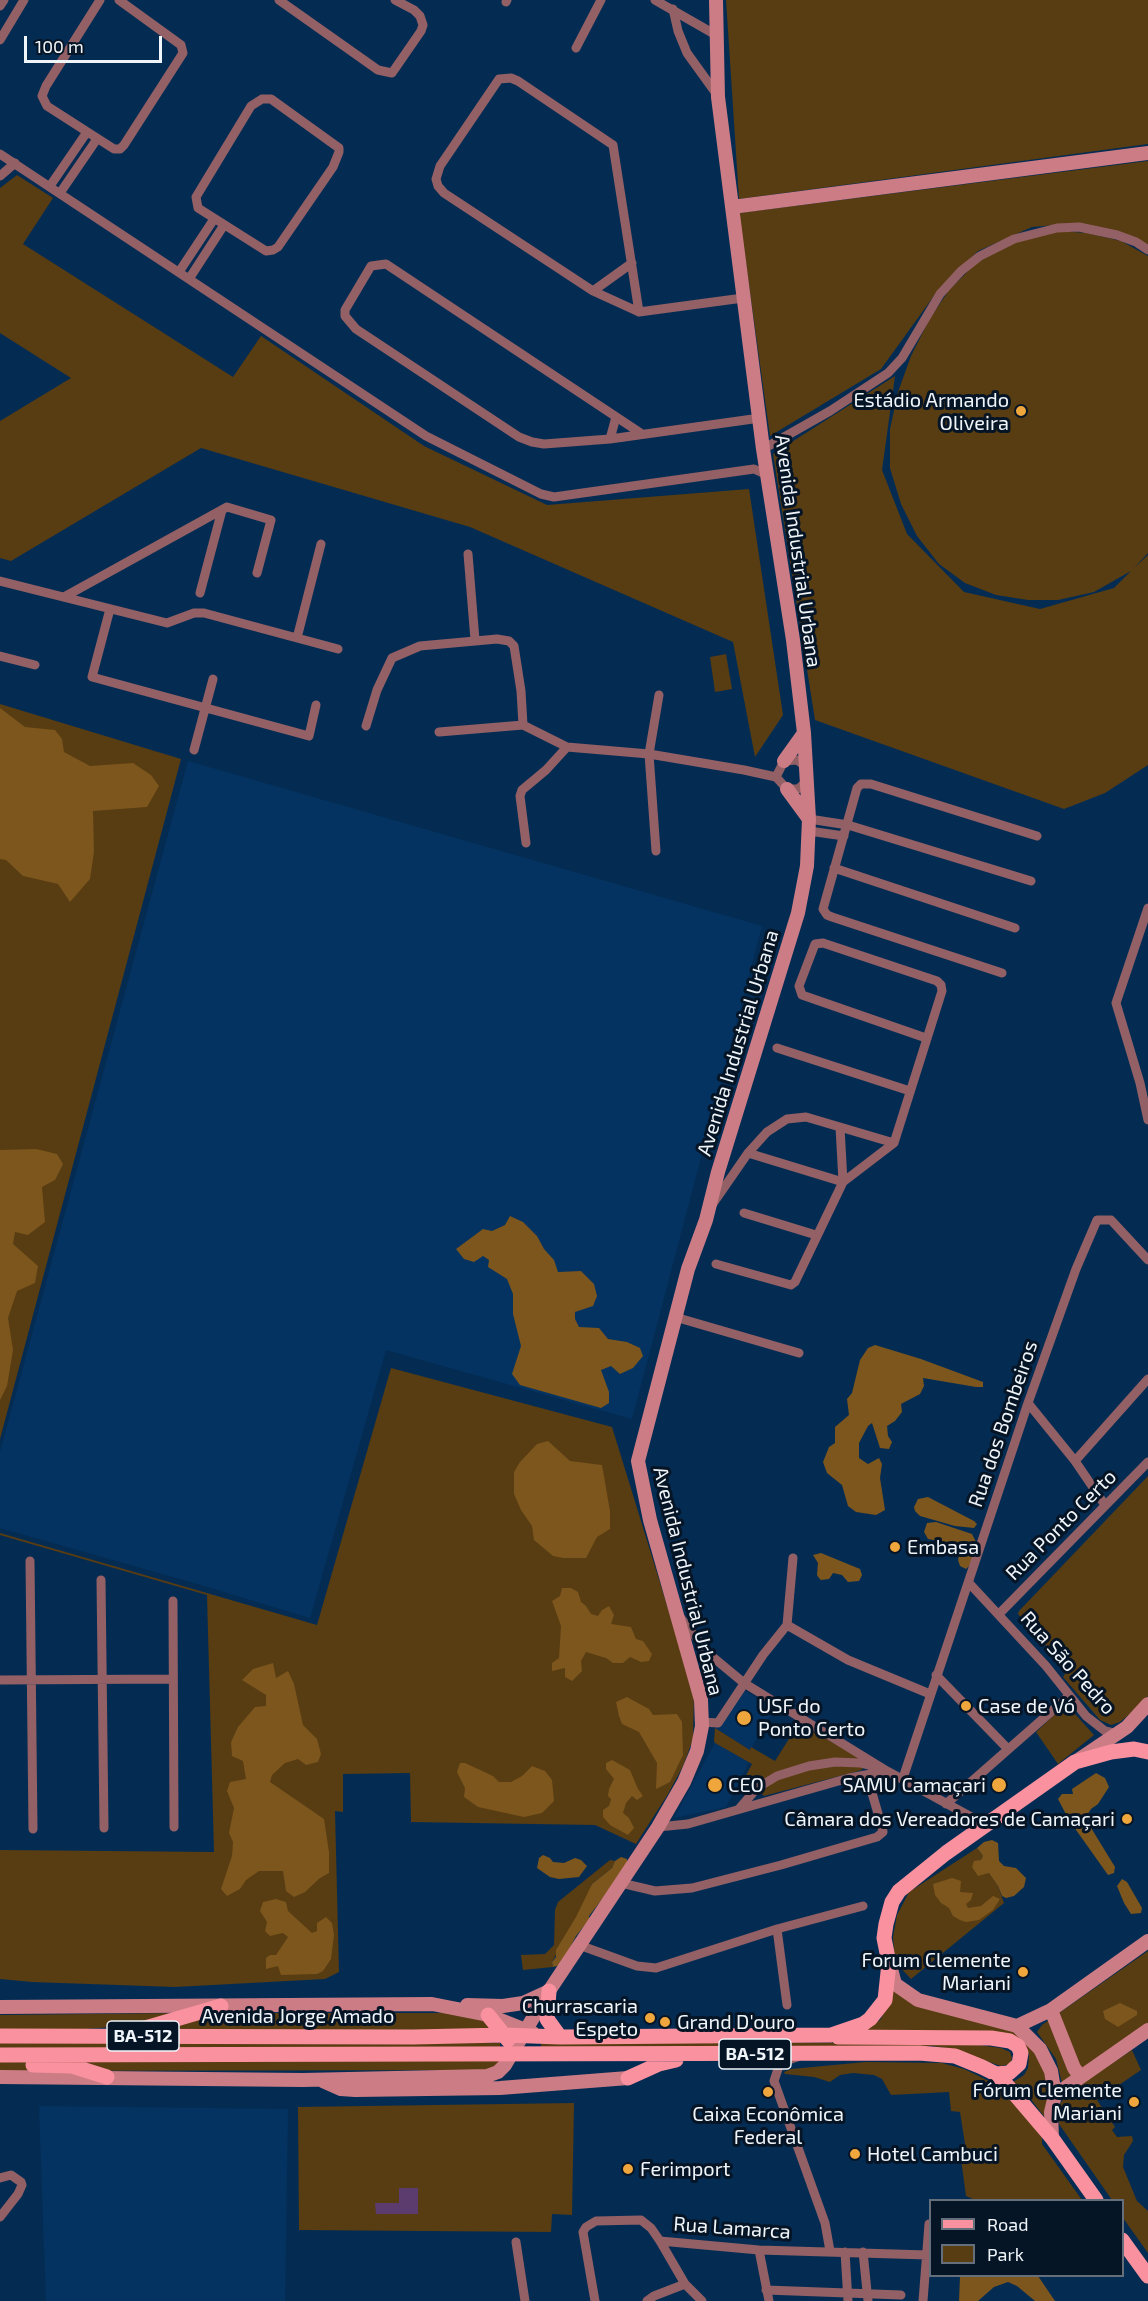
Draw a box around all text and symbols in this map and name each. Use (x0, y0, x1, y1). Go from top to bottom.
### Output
scale bar (27, 24, 165, 62)
text: 100 m (35, 35, 84, 57)
place label: Estádio Armando Oliveira (853, 388, 1009, 435)
marker: Estádio Armando Oliveira (1014, 404, 1028, 418)
street label: Avenida Industrial Urbana (770, 433, 826, 669)
street label: Avenida Industrial Urbana (692, 927, 784, 1159)
street label: Rua dos Bombeiros (963, 1338, 1043, 1510)
street label: Avenida Industrial Urbana (648, 1464, 728, 1698)
street label: Rua Ponto Certo (1001, 1465, 1121, 1585)
place label: Embasa (907, 1535, 979, 1559)
marker: Embasa (888, 1540, 902, 1554)
street label: Rua São Pedro (1016, 1607, 1120, 1719)
place label: USF do Ponto Certo (758, 1694, 865, 1741)
place label: Case de Vó (978, 1694, 1075, 1718)
marker: Case de Vó (959, 1699, 973, 1713)
marker: USF do Ponto Certo (735, 1709, 753, 1727)
place label: CEO (728, 1773, 764, 1797)
place label: SAMU Camaçari (842, 1773, 986, 1797)
marker: CEO (706, 1776, 724, 1794)
marker: SAMU Camaçari (990, 1776, 1008, 1794)
place label: Câmara dos Vereadores de Camaçari (784, 1807, 1115, 1831)
marker: Câmara dos Vereadores de Camaçari (1120, 1812, 1134, 1826)
place label: Forum Clemente Mariani (861, 1948, 1011, 1995)
marker: Forum Clemente Mariani (1016, 1965, 1030, 1979)
place label: Churrascaria Espeto (522, 1994, 638, 2041)
street label: Avenida Jorge Amado (202, 2004, 394, 2028)
place label: Grand D'ouro (677, 2010, 795, 2034)
marker: Churrascaria Espeto (643, 2011, 657, 2025)
marker: Grand D'ouro (658, 2015, 672, 2029)
road number: BA-512 (107, 2021, 179, 2051)
road number: BA-512 (719, 2039, 791, 2069)
place label: Fórum Clemente Mariani (972, 2078, 1122, 2125)
marker: Caixa Econômica Federal (761, 2085, 775, 2099)
marker: Fórum Clemente Mariani (1127, 2095, 1141, 2109)
place label: Caixa Econômica Federal (692, 2102, 844, 2149)
place label: Hotel Cambuci (867, 2142, 998, 2166)
marker: Hotel Cambuci (848, 2147, 862, 2161)
place label: Ferimport (640, 2157, 730, 2181)
marker: Ferimport (621, 2162, 635, 2176)
legend (929, 2199, 1124, 2277)
street label: Rua Lamarca (673, 2212, 791, 2244)
text: Road (987, 2213, 1028, 2235)
text: Park (987, 2243, 1024, 2265)

